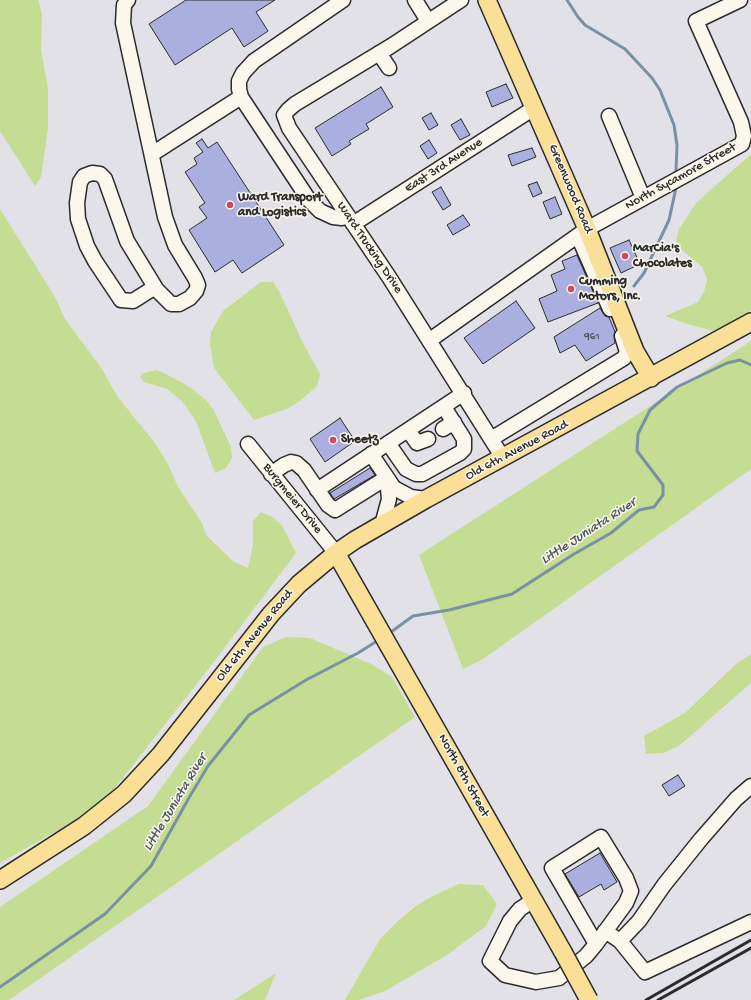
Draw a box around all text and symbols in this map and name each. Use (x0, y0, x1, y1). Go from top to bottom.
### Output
street label: East 3rd Avenue (402, 135, 486, 197)
street label: North Sycamore Street (623, 140, 739, 214)
street label: Greenwood Road (544, 142, 596, 236)
place label: Ward Transport and Logistics (238, 190, 322, 221)
street label: Ward Trucking Drive (333, 199, 405, 297)
marker: Ward Transport and Logistics (225, 200, 235, 210)
place label: MarCia's Chocolates (633, 241, 692, 272)
marker: MarCia's Chocolates (620, 251, 630, 261)
place label: Cumming Motors, Inc. (579, 274, 641, 305)
marker: Cumming Motors, Inc. (566, 284, 576, 294)
house number: 961 (584, 330, 600, 344)
street label: Old 6th Avenue Road (463, 417, 571, 485)
place label: Sheetz (341, 432, 378, 448)
marker: Sheetz (328, 435, 338, 445)
street label: Burgmeier Drive (259, 461, 325, 537)
water label: Little Juniata River (538, 495, 640, 569)
street label: Old 6th Avenue Road (213, 587, 297, 685)
street label: North 8th Street (434, 732, 492, 820)
water label: Little Juniata River (140, 751, 212, 855)

